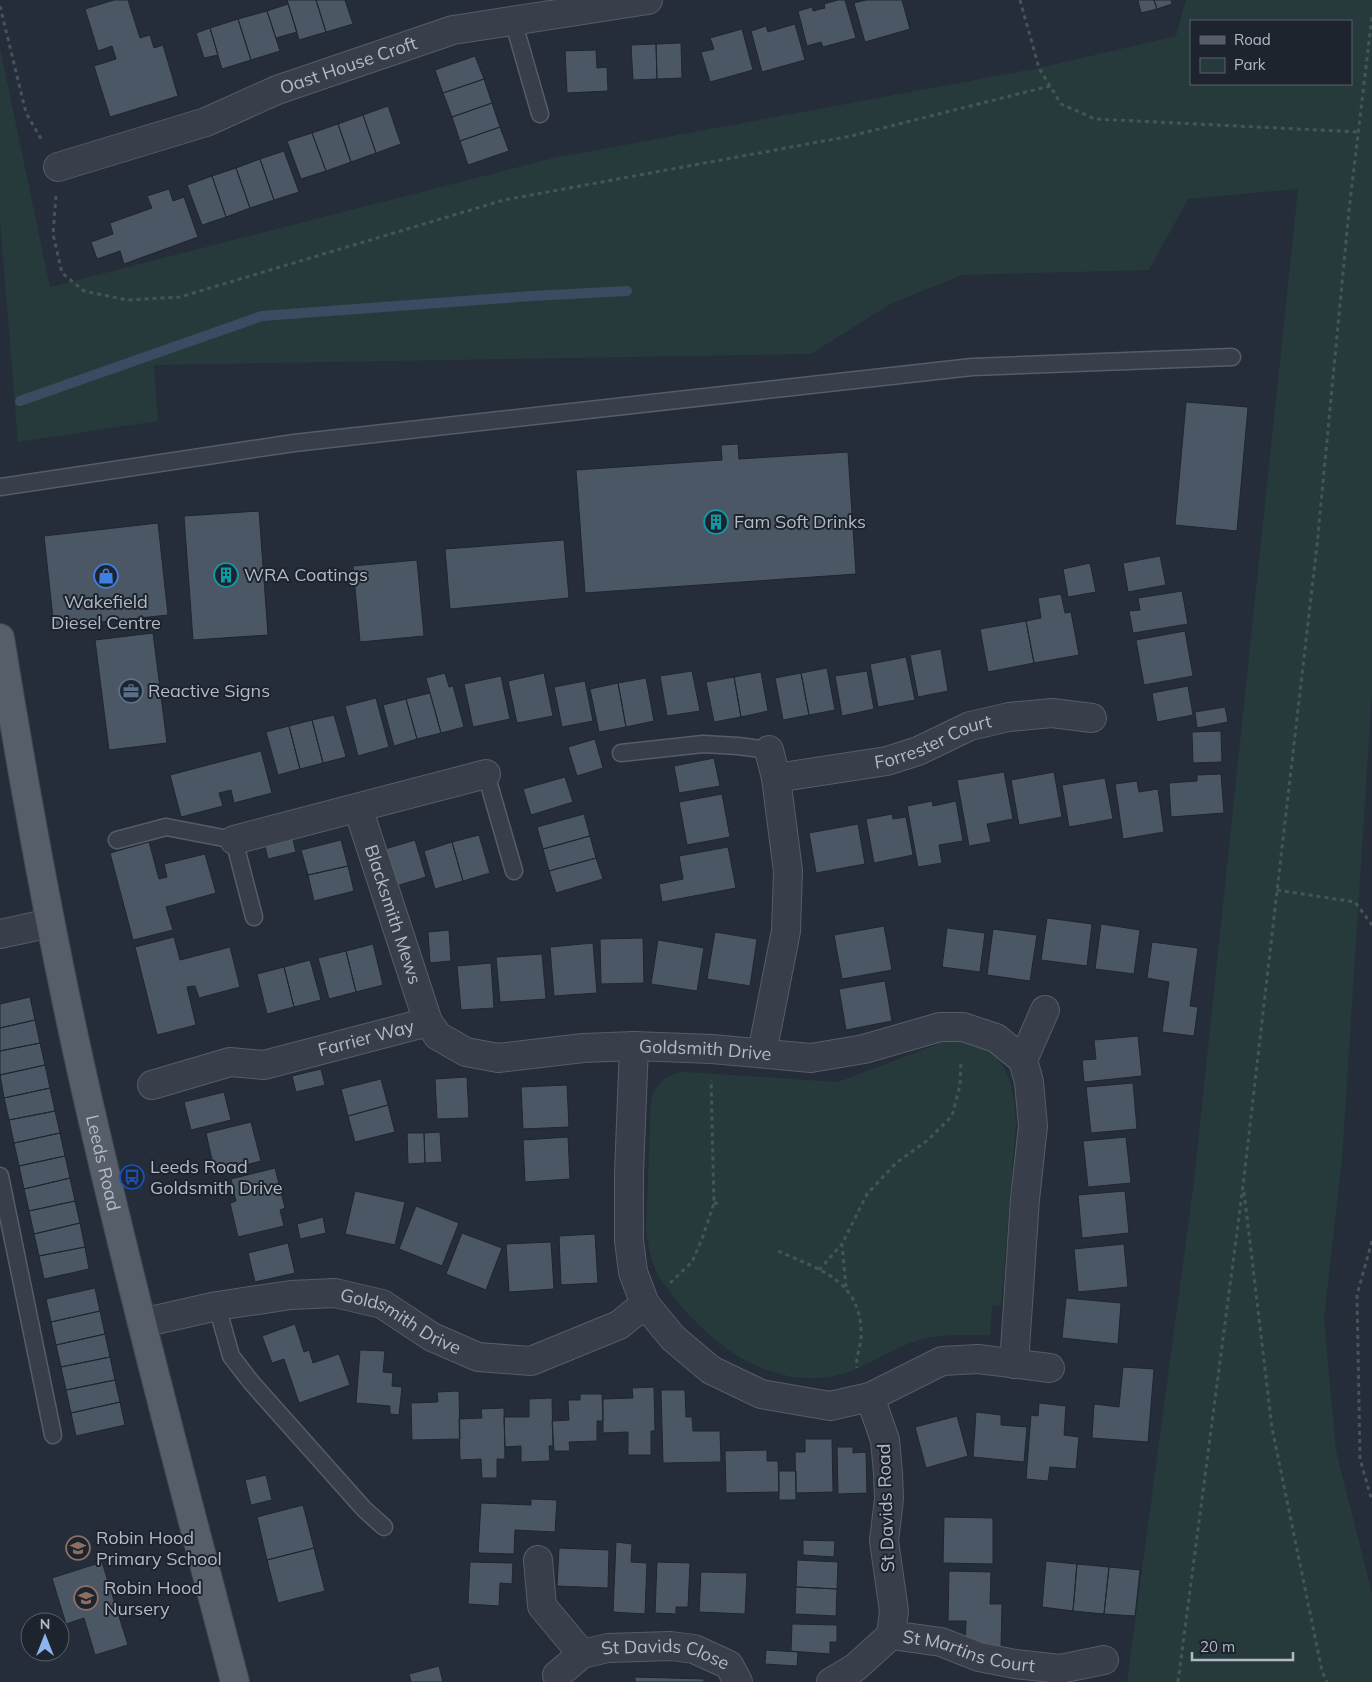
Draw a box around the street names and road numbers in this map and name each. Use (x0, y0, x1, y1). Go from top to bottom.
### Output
street label: Oast House Croft (277, 31, 420, 99)
street label: Forrester Court (873, 709, 994, 774)
street label: Blacksmith Mews (360, 842, 427, 987)
street label: Farrier Way (316, 1014, 417, 1061)
street label: Goldsmith Drive (639, 1034, 773, 1065)
street label: Leeds Road (81, 1112, 126, 1213)
street label: Goldsmith Drive (338, 1283, 465, 1359)
street label: St Davids Road (872, 1443, 899, 1573)
street label: St Martins Court (901, 1625, 1036, 1677)
street label: St Davids Close (599, 1634, 733, 1675)

